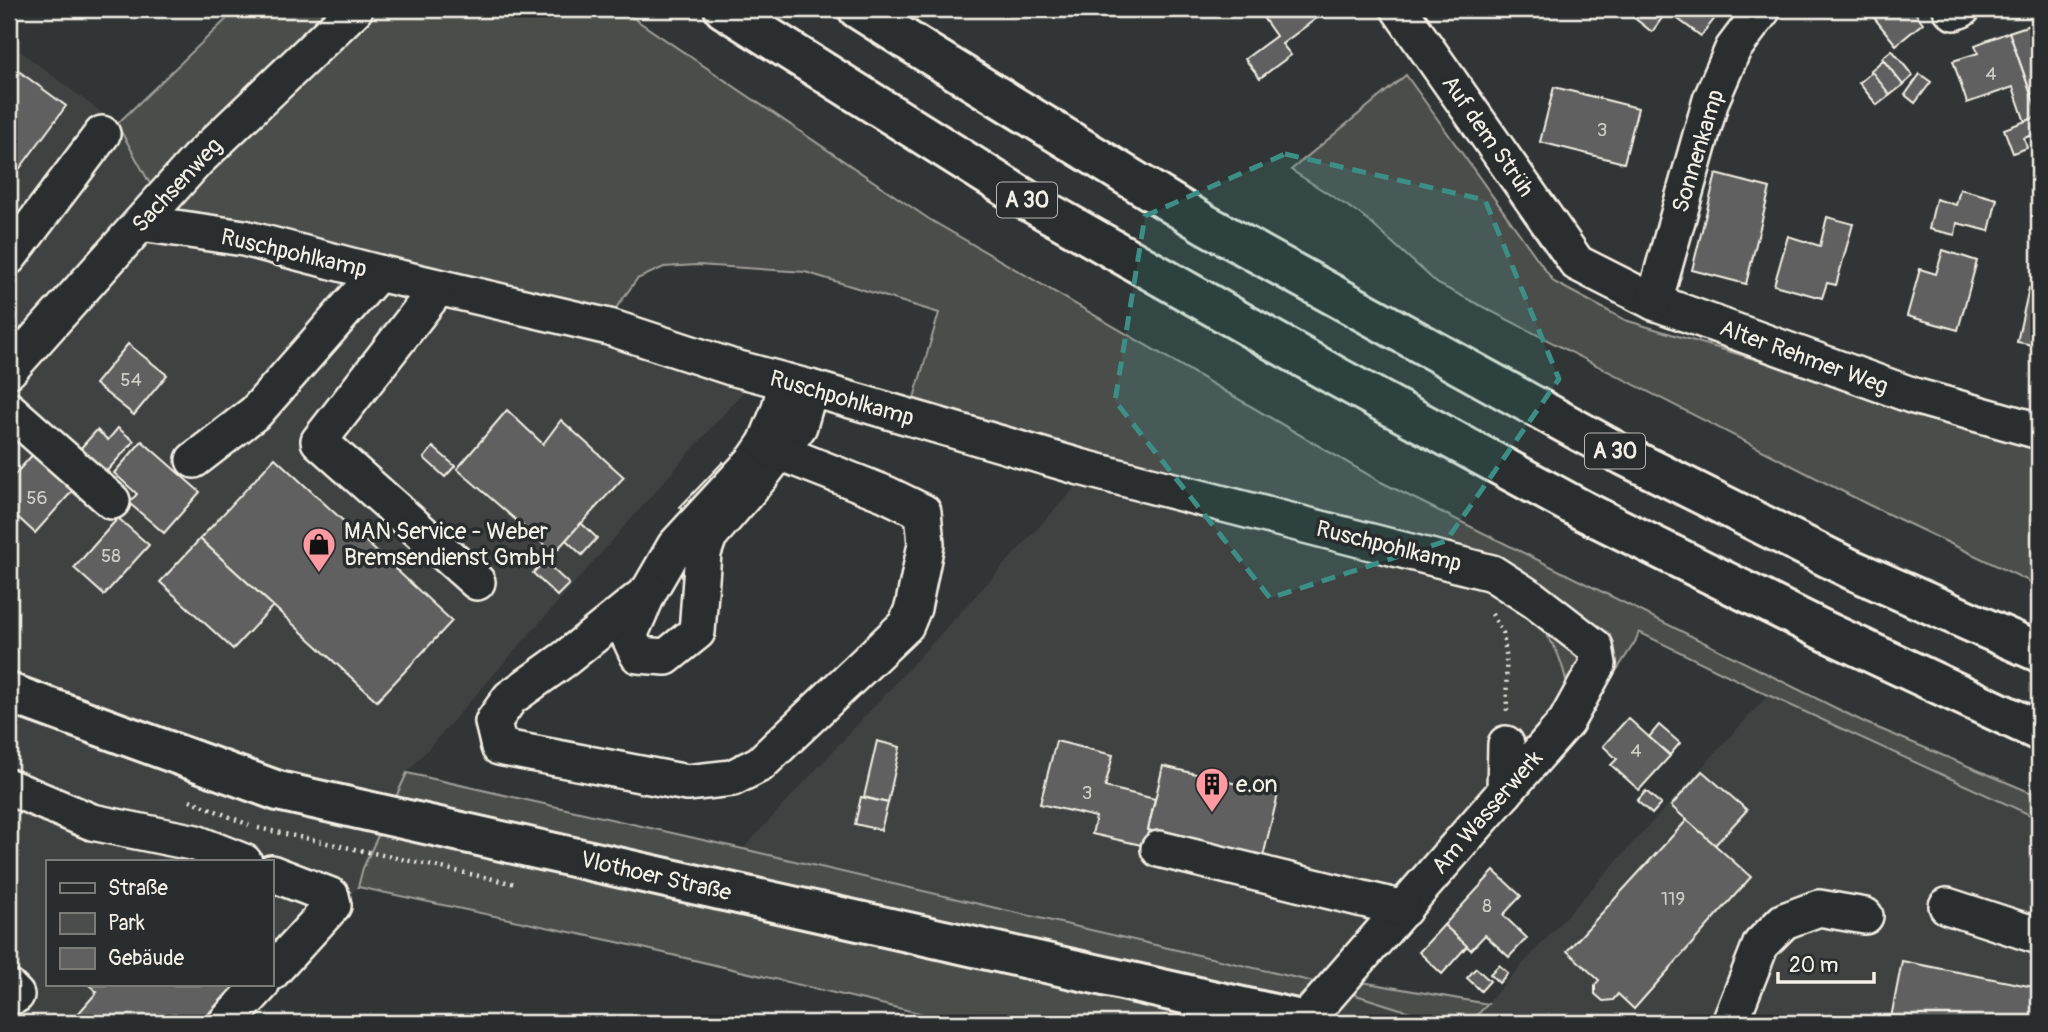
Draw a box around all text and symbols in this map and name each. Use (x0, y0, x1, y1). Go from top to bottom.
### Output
house number: 4 (1985, 62, 1997, 86)
street label: Auf dem Strüh (1436, 70, 1540, 202)
street label: Sonnenkamp (1666, 86, 1730, 216)
house number: 3 (1597, 118, 1607, 142)
street label: Sachsenweg (126, 132, 228, 238)
road number: A 30 (997, 182, 1057, 218)
street label: Ruschpohlkamp (218, 222, 370, 284)
street label: Alter Rehmer Weg (1716, 313, 1892, 401)
street label: Ruschpohlkamp (767, 364, 917, 432)
house number: 54 (120, 368, 142, 392)
road number: A 30 (1585, 434, 1645, 468)
house number: 56 (26, 486, 48, 510)
street label: Ruschpohlkamp (1313, 514, 1465, 578)
place label: MAN Service - Weber Bremsendienst GmbH (344, 517, 555, 572)
shop icon: MAN Service - Weber Bremsendienst GmbH (300, 525, 338, 574)
house number: 58 (101, 544, 121, 568)
house number: 4 (1630, 739, 1642, 763)
street label: Am Wasserwerk (1425, 744, 1549, 880)
building icon: e.on (1193, 765, 1231, 814)
place label: e.on (1236, 770, 1278, 799)
house number: 3 (1082, 781, 1092, 805)
street label: Vlothoer Straße (578, 845, 735, 908)
legend (46, 860, 273, 986)
text: Straße (108, 875, 168, 902)
house number: 119 (1661, 887, 1685, 911)
house number: 8 (1482, 894, 1492, 918)
text: Park (108, 910, 145, 937)
scale bar (1778, 941, 1875, 985)
text: Gebäude (108, 945, 185, 972)
text: 20 m (1789, 952, 1838, 979)

